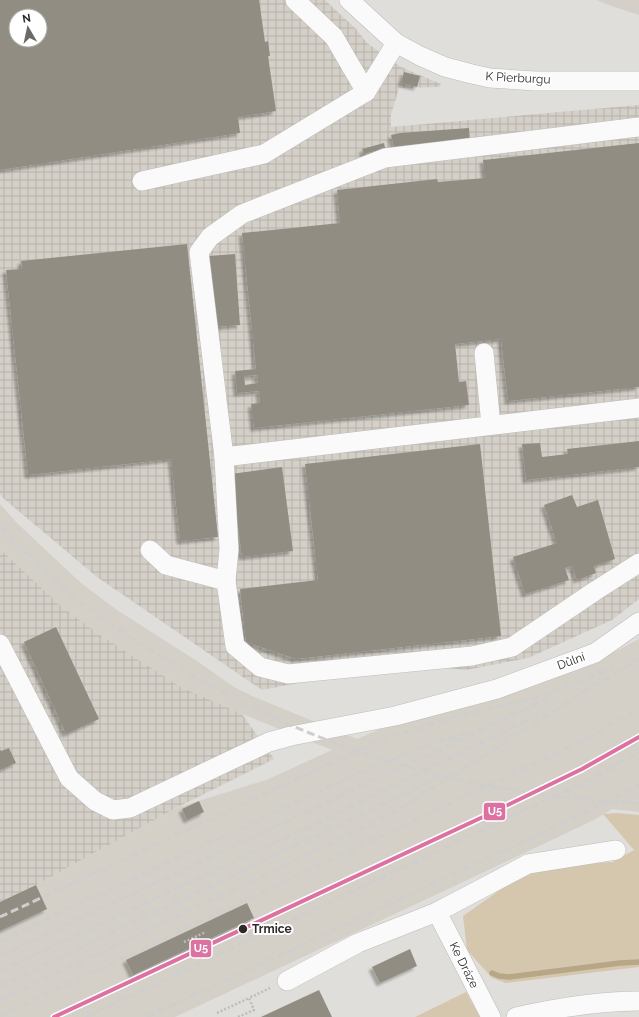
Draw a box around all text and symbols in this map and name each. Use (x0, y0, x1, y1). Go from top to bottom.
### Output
north arrow (8, 8, 48, 48)
text: N (21, 12, 32, 26)
street label: K Pierburgu (485, 69, 551, 87)
street label: Důlní (555, 649, 587, 672)
line badge: U5 (483, 802, 506, 821)
text: U5 (488, 805, 502, 818)
place label: Trmice (252, 922, 292, 936)
marker: Trmice (237, 923, 249, 935)
line badge: U5 (190, 939, 212, 958)
street label: Ke Dráze (447, 940, 481, 990)
text: U5 (194, 942, 208, 955)

